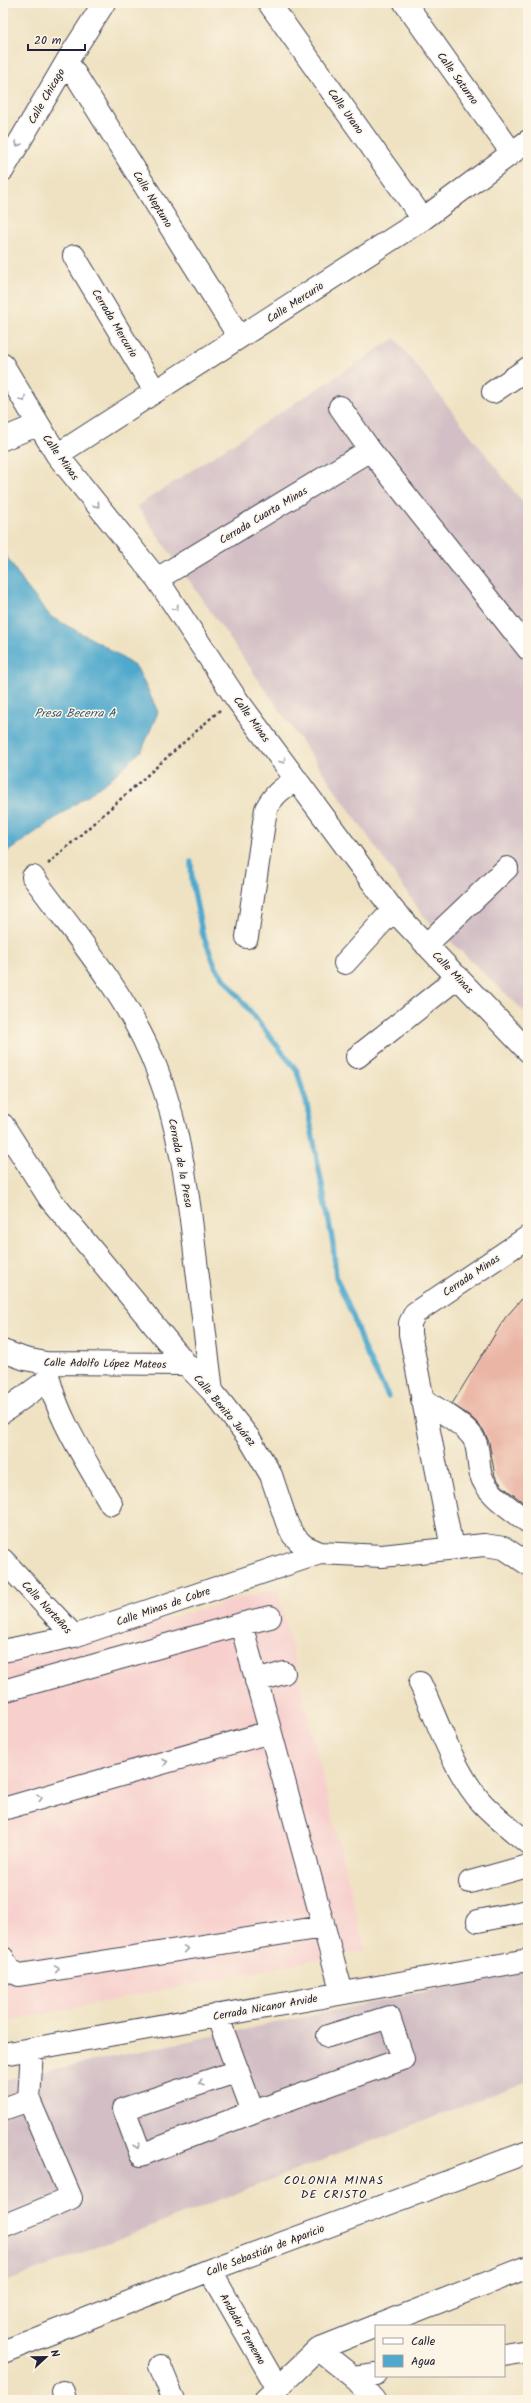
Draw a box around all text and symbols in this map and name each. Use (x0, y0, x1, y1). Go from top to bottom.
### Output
scale bar (28, 26, 85, 52)
text: 20 m (34, 31, 62, 50)
street label: Calle Saturno (432, 48, 483, 109)
street label: Calle Chicago (24, 65, 70, 128)
street label: Calle Urano (322, 85, 368, 138)
one-way arrow (16, 140, 23, 147)
street label: Calle Neptuno (127, 167, 177, 232)
street label: Calle Mercurio (263, 278, 328, 328)
street label: Cerrada Mercurio (86, 286, 142, 361)
one-way arrow (18, 395, 25, 402)
street label: Calle Minas (37, 431, 83, 485)
street label: Cerrada Cuarta Minas (216, 482, 312, 549)
one-way arrow (93, 501, 100, 508)
one-way arrow (171, 604, 178, 611)
street label: Calle Minas (228, 693, 274, 747)
water label: Presa Becerra A (35, 704, 116, 723)
one-way arrow (278, 757, 285, 764)
street label: Calle Minas (427, 947, 478, 998)
street label: Cerrada de la Presa (163, 1117, 197, 1209)
street label: Cerrada Minas (439, 1250, 504, 1302)
street label: Calle Adolfo López Mateos (43, 1354, 167, 1374)
street label: Calle Benito Juárez (189, 1371, 260, 1451)
street label: Calle Norteños (17, 1577, 76, 1639)
street label: Calle Minas de Cobre (114, 1582, 213, 1632)
one-way arrow (162, 1758, 169, 1767)
one-way arrow (37, 1794, 44, 1803)
one-way arrow (183, 1945, 189, 1954)
one-way arrow (54, 1965, 60, 1974)
street label: Cerrada Nicanor Arvide (211, 1990, 319, 2026)
one-way arrow (197, 2078, 204, 2087)
one-way arrow (133, 2142, 141, 2149)
district label: COLONIA MINAS DE CRISTO (284, 2171, 384, 2204)
street label: Calle Sebastián de Aparicio (203, 2220, 327, 2282)
street label: Andador Tememo (214, 2290, 270, 2369)
legend (375, 2325, 505, 2377)
text: Calle (411, 2332, 436, 2351)
north arrow (26, 2337, 66, 2377)
text: N (45, 2347, 64, 2360)
text: Agua (411, 2352, 436, 2371)

